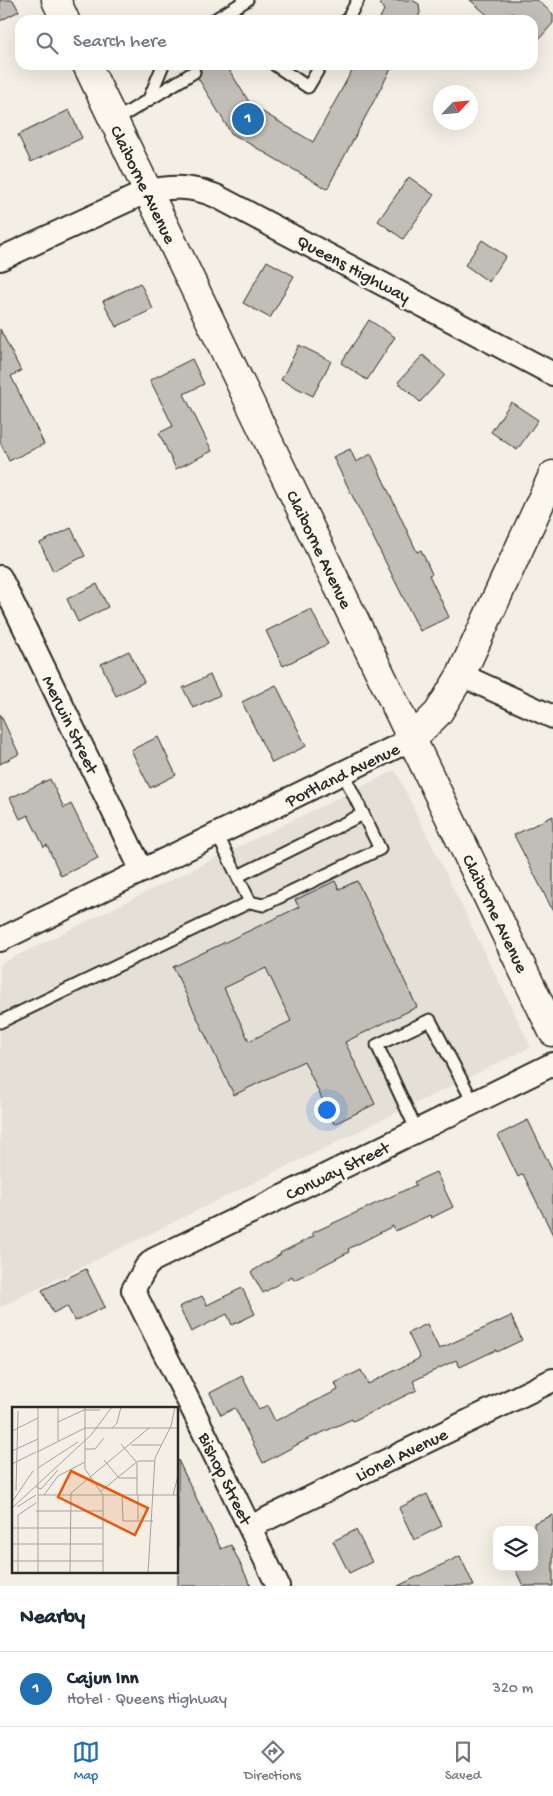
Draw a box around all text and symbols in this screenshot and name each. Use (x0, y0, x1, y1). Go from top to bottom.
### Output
search box (15, 15, 538, 70)
icon: search (33, 29, 61, 57)
text: Search here (73, 31, 167, 54)
north arrow (433, 85, 478, 130)
pin: 1 (232, 100, 264, 138)
street label: Claiborne Avenue (104, 122, 180, 248)
street label: Queens Highway (293, 231, 413, 309)
street label: Claiborne Avenue (280, 487, 356, 613)
street label: Merwin Street (36, 672, 102, 779)
street label: Portland Avenue (282, 739, 404, 813)
street label: Claiborne Avenue (456, 851, 532, 977)
your location (314, 1097, 340, 1123)
street label: Conway Street (283, 1137, 395, 1206)
inset map (12, 1407, 179, 1574)
street label: Lionel Avenue (353, 1425, 452, 1488)
street label: Bishop Street (192, 1429, 256, 1530)
map controls (493, 1526, 538, 1571)
button: layers (493, 1526, 538, 1571)
text: Nearby (20, 1606, 85, 1631)
text: Cajun Inn (67, 1668, 138, 1691)
text: 1 (33, 1680, 39, 1699)
text: 320 m (493, 1680, 533, 1699)
text: Hotel · Queens Highway (67, 1691, 227, 1710)
tab: Map (72, 1738, 100, 1785)
tab: Directions (244, 1738, 301, 1785)
tab: Saved (445, 1738, 481, 1785)

